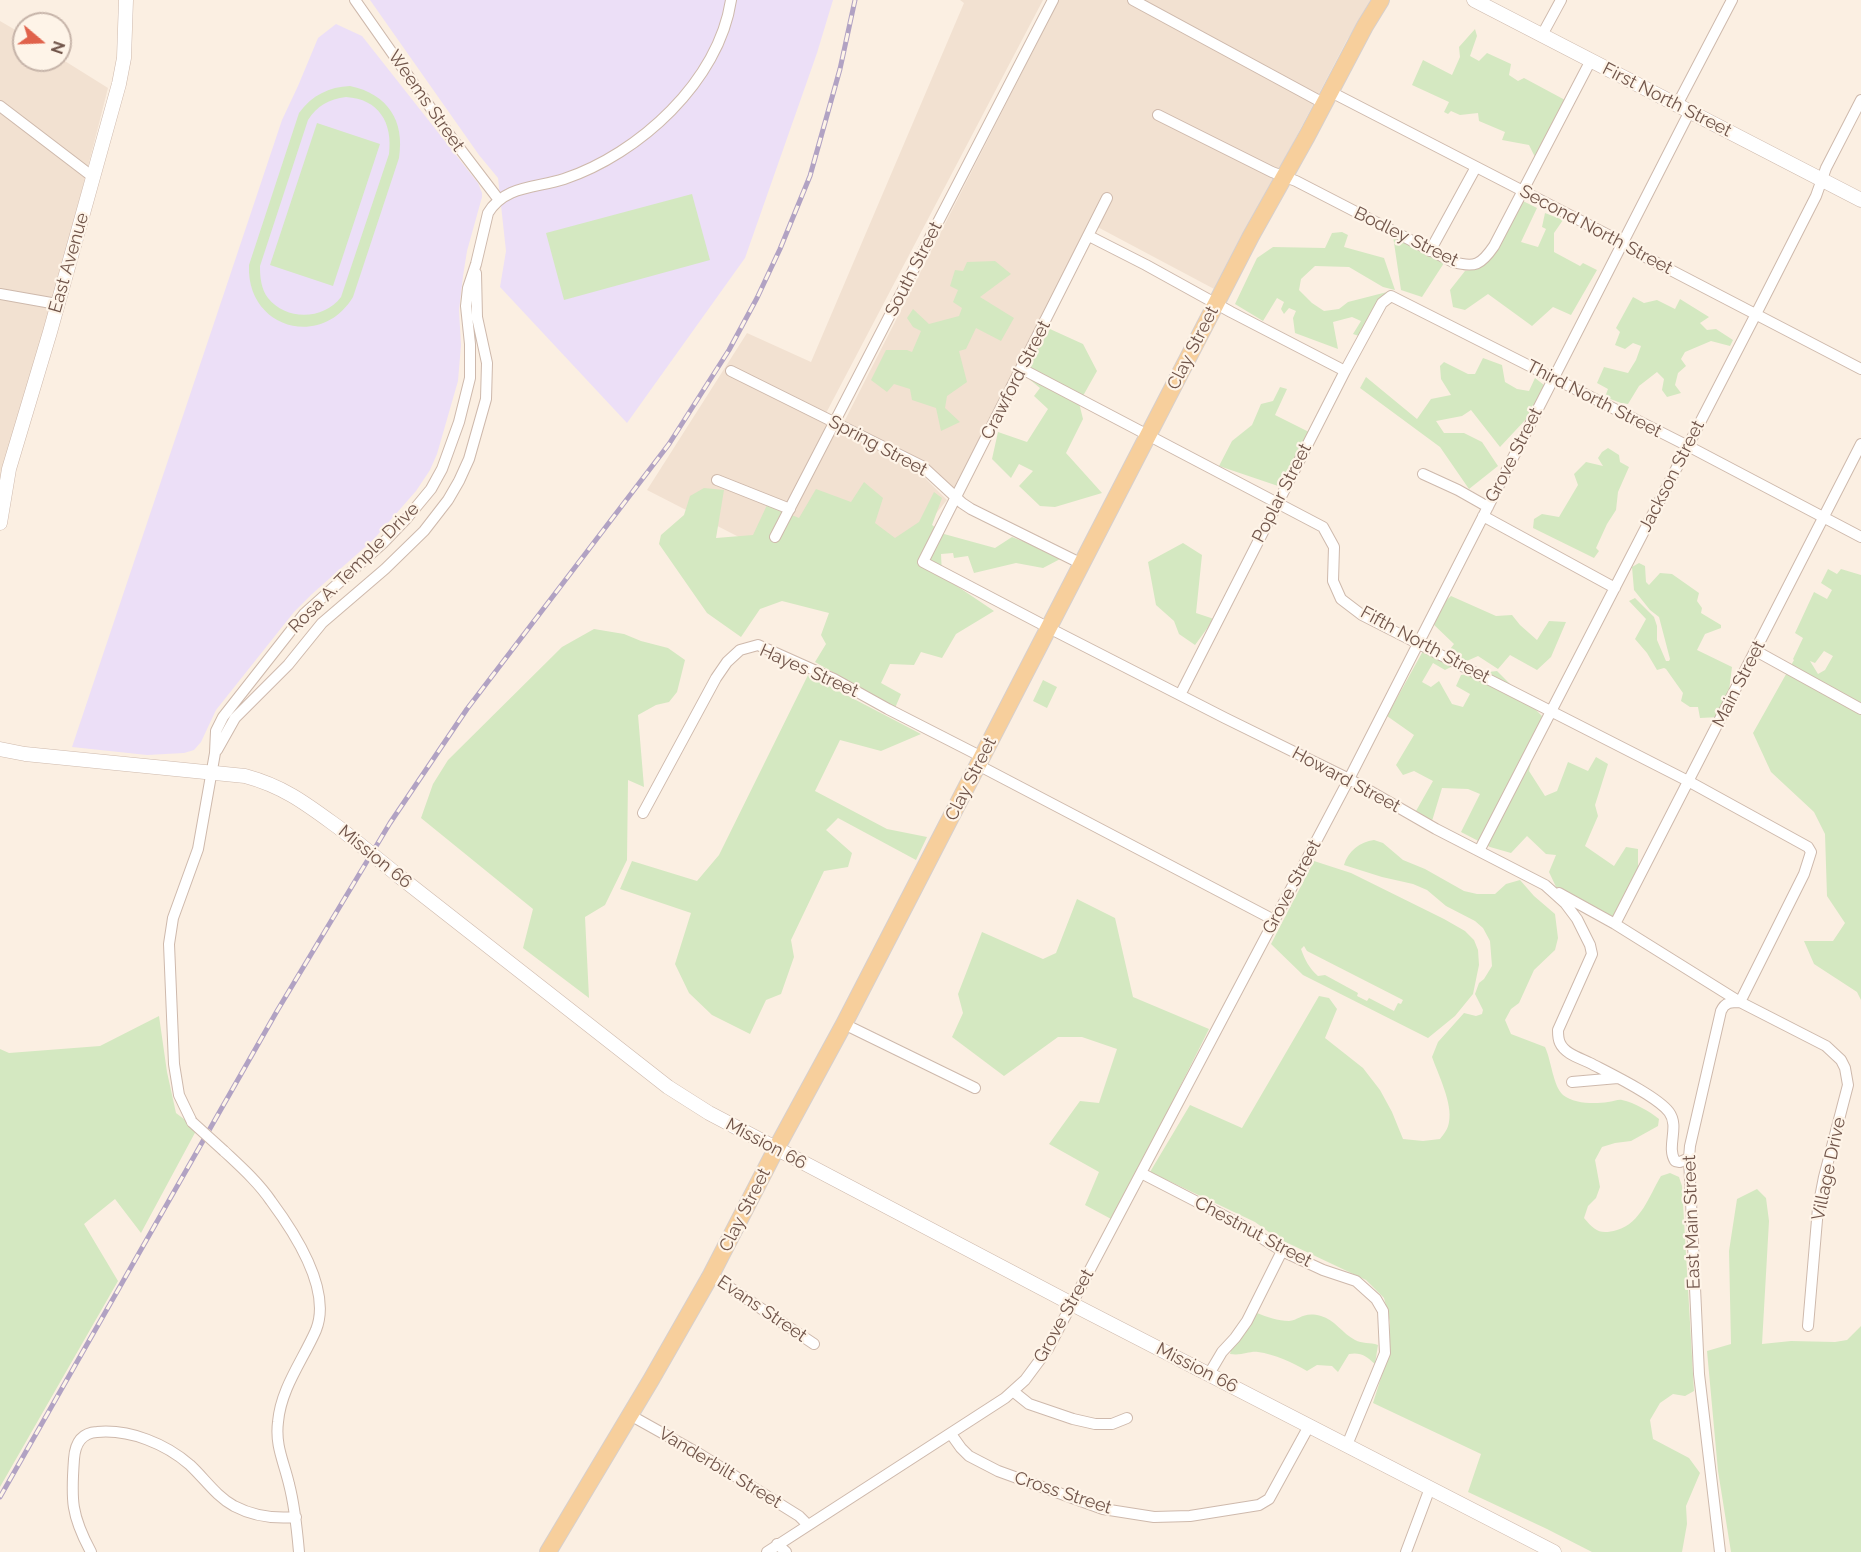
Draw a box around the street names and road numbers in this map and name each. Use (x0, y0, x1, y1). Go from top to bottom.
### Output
street label: Weems Street (383, 46, 469, 156)
street label: First North Street (1599, 58, 1735, 142)
street label: Second North Street (1516, 181, 1676, 279)
street label: Bodley Street (1350, 202, 1462, 272)
street label: East Avenue (44, 210, 94, 316)
street label: South Street (881, 218, 947, 320)
street label: Clay Street (1163, 303, 1223, 393)
street label: Crawford Street (977, 317, 1055, 443)
street label: Third North Street (1523, 356, 1665, 442)
street label: Grove Street (1481, 404, 1547, 506)
street label: Spring Street (825, 411, 931, 481)
street label: Jackson Street (1635, 417, 1709, 535)
street label: Poplar Street (1248, 440, 1316, 546)
street label: Rosa A. Temple Drive (284, 498, 424, 638)
street label: Fifth North Street (1357, 602, 1493, 688)
street label: Main Street (1708, 637, 1770, 731)
street label: Hayes Street (756, 640, 862, 702)
street label: Clay Street (941, 734, 1001, 824)
street label: Howard Street (1288, 742, 1404, 818)
street label: Mission 66 (334, 821, 416, 893)
street label: Grove Street (1258, 836, 1326, 938)
street label: Mission 66 (722, 1114, 810, 1174)
street label: Village Drive (1808, 1115, 1850, 1223)
street label: East Main Street (1679, 1154, 1705, 1290)
street label: Clay Street (715, 1165, 775, 1255)
street label: Chestnut Street (1191, 1192, 1315, 1272)
street label: Grove Street (1029, 1265, 1099, 1367)
street label: Evans Street (713, 1271, 811, 1347)
street label: Mission 66 (1153, 1338, 1241, 1398)
street label: Vanderbilt Street (654, 1423, 786, 1513)
street label: Cross Street (1012, 1467, 1114, 1519)

